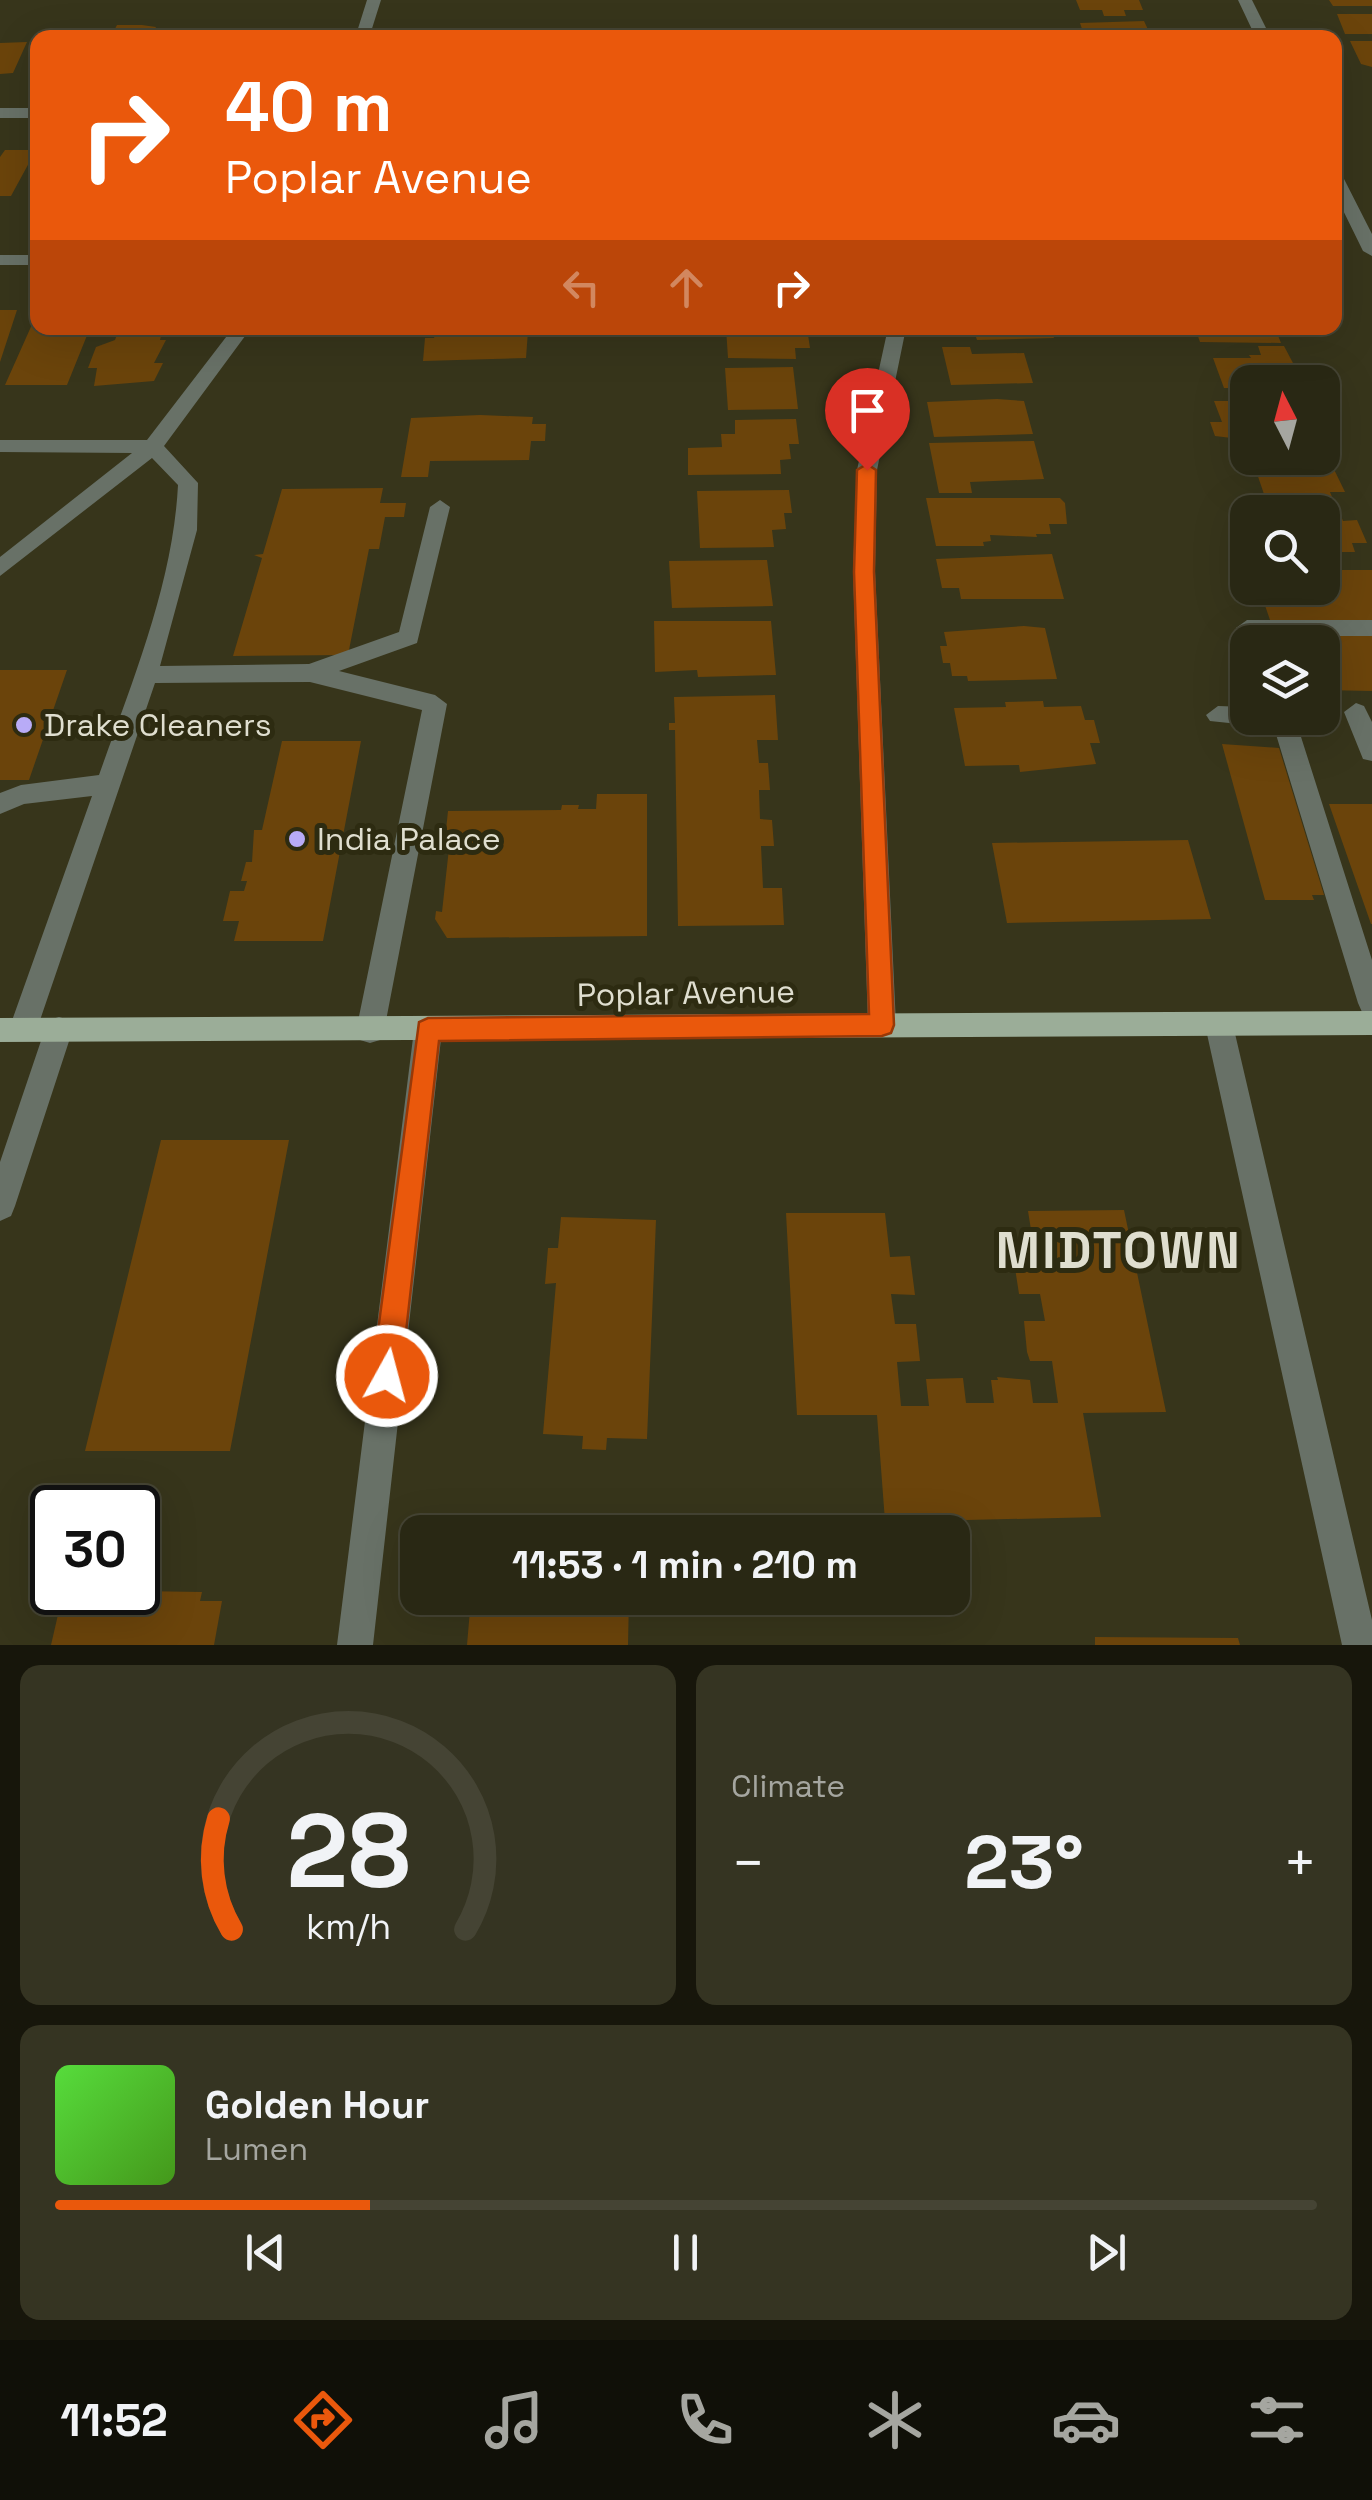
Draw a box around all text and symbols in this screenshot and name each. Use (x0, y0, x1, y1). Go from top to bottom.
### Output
text: 40 m (225, 62, 392, 151)
icon: right (60, 70, 190, 200)
text: Poplar Avenue (225, 149, 532, 206)
icon: left (554, 260, 609, 315)
icon: ahead (659, 260, 714, 315)
icon: right (764, 260, 819, 315)
north arrow (1230, 365, 1340, 475)
map controls (1230, 365, 1340, 735)
pin (825, 368, 910, 471)
icon: arrive (840, 383, 895, 438)
button: search (1230, 495, 1340, 605)
button: layers (1230, 625, 1340, 735)
place label: Drake Cleaners (44, 705, 272, 745)
marker: Drake Cleaners (13, 714, 35, 736)
place label: India Palace (317, 819, 501, 859)
marker: India Palace (286, 828, 308, 850)
street label: Poplar Avenue (577, 971, 795, 1015)
district label: MIDTOWN (996, 1219, 1242, 1283)
position arrow (335, 1324, 439, 1428)
speed limit sign: 30 (30, 1485, 160, 1615)
text: 11:53 · 1 min · 210 m (512, 1541, 858, 1589)
text: Climate (731, 1766, 845, 1806)
text: 28 (286, 1785, 410, 1917)
text: 23° (964, 1814, 1084, 1910)
text: − (731, 1828, 765, 1898)
text: + (1283, 1828, 1317, 1898)
text: km/h (305, 1904, 391, 1949)
text: Golden Hour (205, 2081, 429, 2129)
text: Lumen (205, 2129, 308, 2169)
icon: previous (238, 2225, 293, 2280)
icon: pause (658, 2225, 713, 2280)
icon: next (1079, 2225, 1134, 2280)
icon: directions (288, 2385, 358, 2455)
icon: music (479, 2385, 549, 2455)
icon: phone (670, 2385, 740, 2455)
icon: climate (860, 2385, 930, 2455)
icon: car (1051, 2385, 1121, 2455)
icon: filters (1242, 2385, 1312, 2455)
text: 11:52 (60, 2392, 168, 2449)

